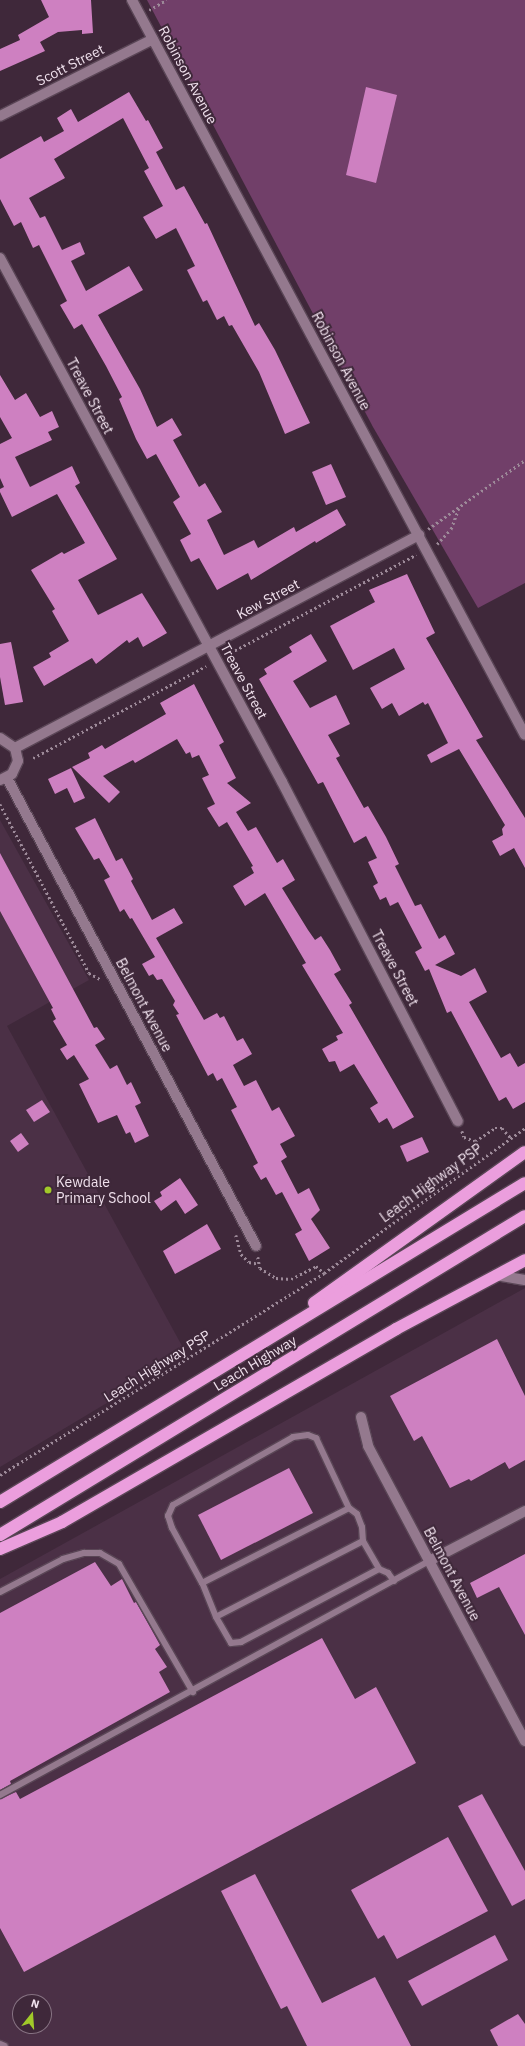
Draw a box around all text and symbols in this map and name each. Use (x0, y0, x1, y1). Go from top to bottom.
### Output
street label: Robinson Avenue (155, 23, 221, 127)
street label: Scott Street (33, 41, 107, 89)
street label: Robinson Avenue (308, 309, 374, 413)
street label: Treave Street (63, 355, 117, 437)
street label: Kew Street (234, 575, 302, 623)
street label: Treave Street (217, 640, 271, 722)
street label: Treave Street (368, 927, 422, 1009)
street label: Belmont Avenue (112, 955, 176, 1055)
street label: Leach Highway PSP (377, 1140, 485, 1226)
place label: Kewdale Primary School (56, 1174, 151, 1206)
marker: Kewdale Primary School (43, 1185, 53, 1195)
street label: Leach Highway PSP (101, 1326, 213, 1406)
street label: Leach Highway (210, 1332, 300, 1394)
street label: Belmont Avenue (420, 1524, 484, 1624)
north arrow (12, 1994, 52, 2034)
text: N (29, 1996, 41, 2011)

